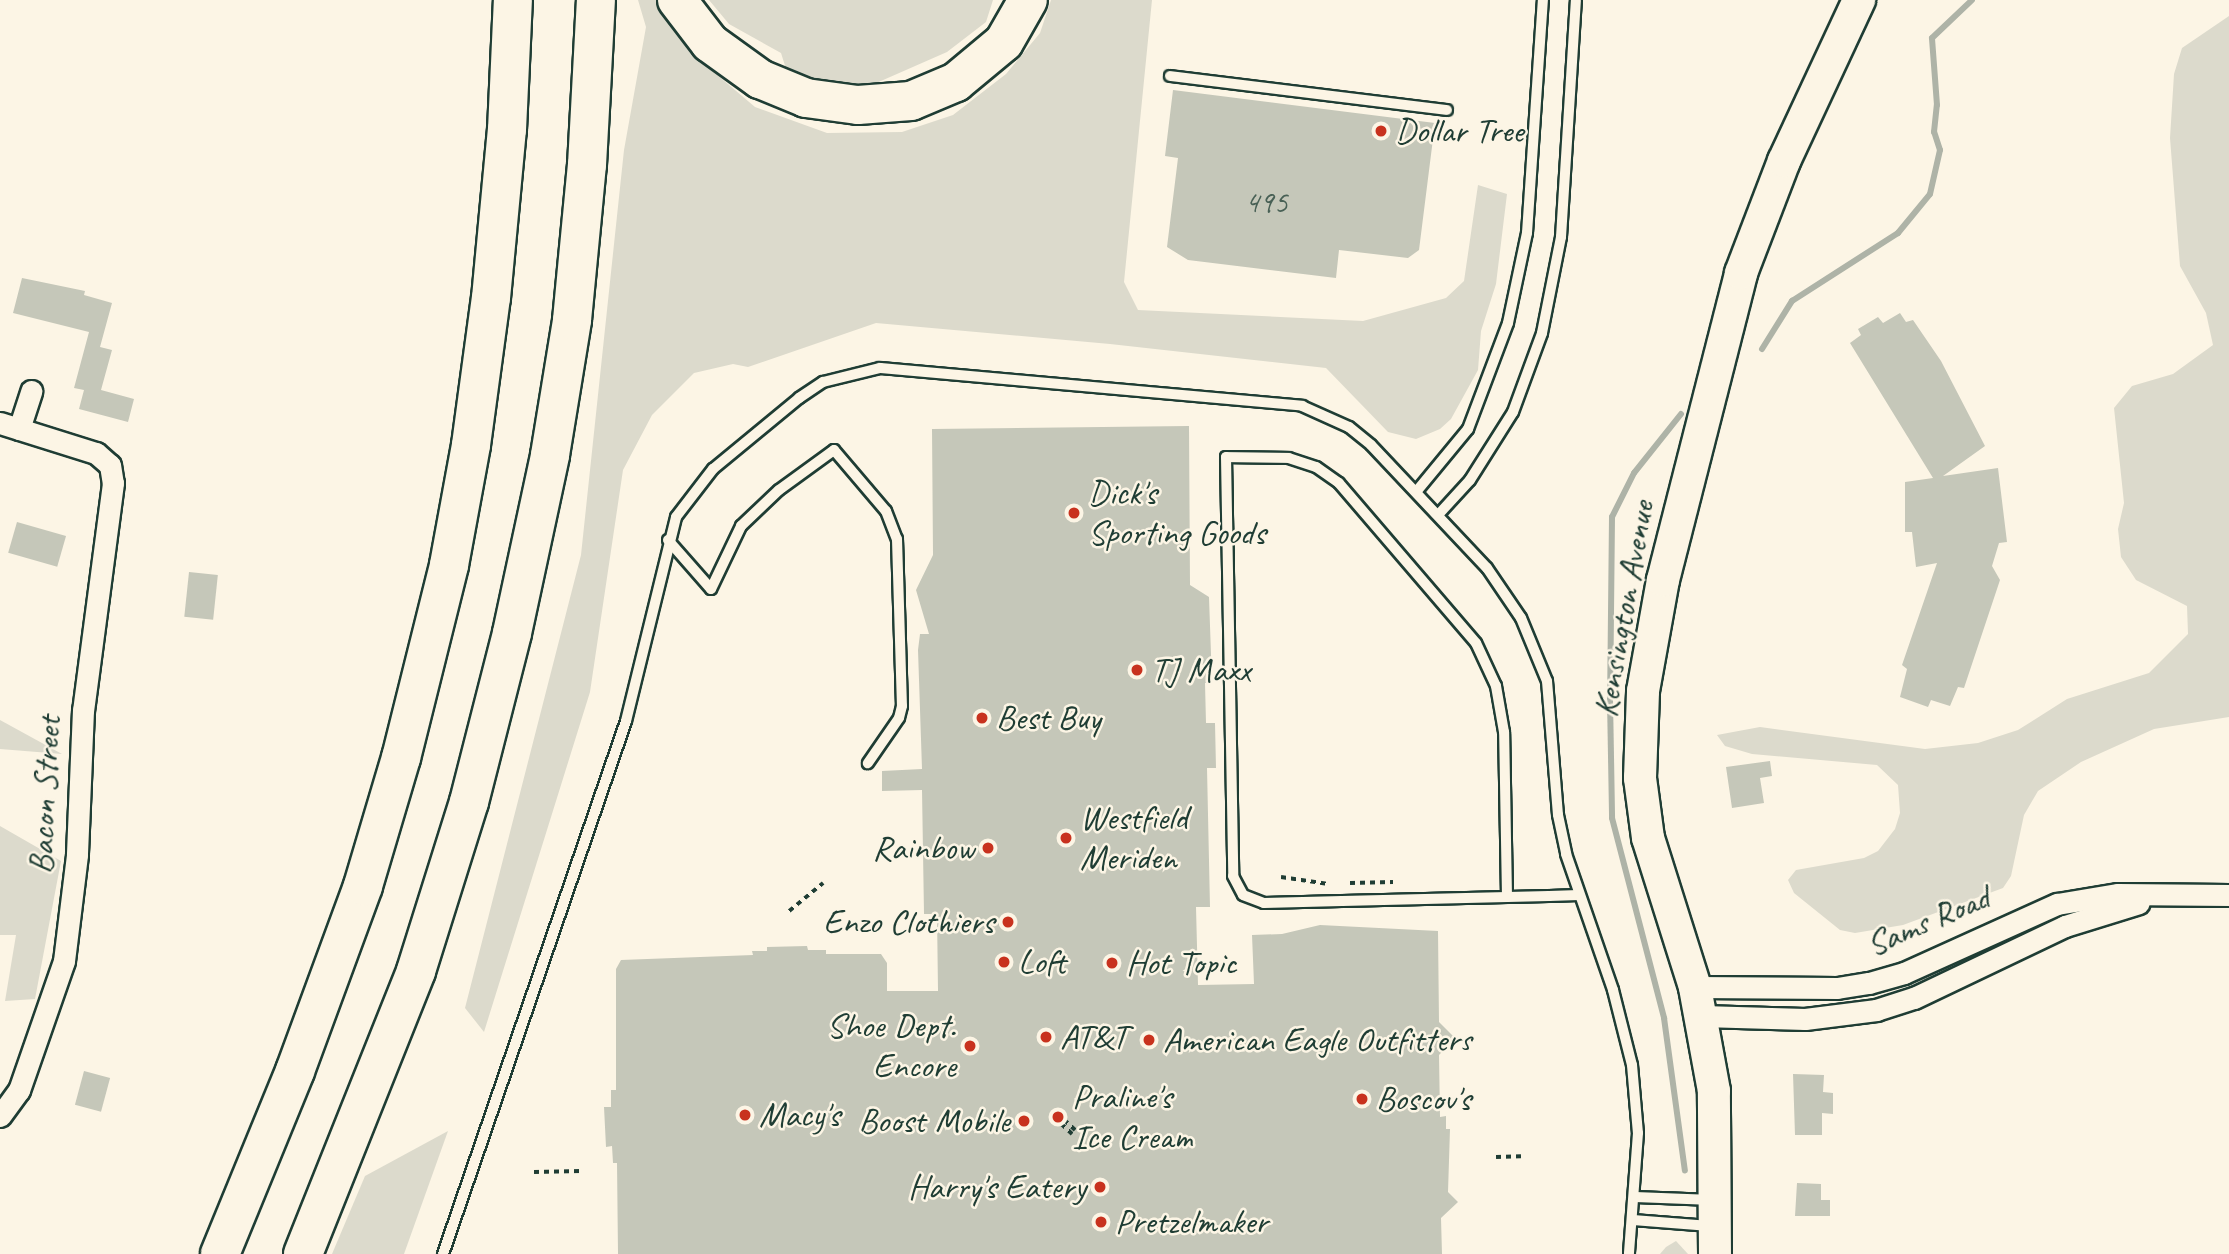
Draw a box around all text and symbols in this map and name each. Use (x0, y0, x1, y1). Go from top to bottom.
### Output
place label: Dollar Tree (1395, 110, 1523, 152)
marker: Dollar Tree (1373, 123, 1389, 139)
house number: 495 (1244, 183, 1288, 221)
place label: Dick's Sporting Goods (1088, 472, 1265, 554)
street label: Kensington Avenue (1584, 498, 1664, 720)
marker: Dick's Sporting Goods (1066, 505, 1082, 521)
place label: TJ Maxx (1151, 649, 1251, 691)
marker: TJ Maxx (1129, 662, 1145, 678)
place label: Best Buy (996, 697, 1101, 739)
marker: Best Buy (974, 710, 990, 726)
street label: Bacon Street (20, 715, 70, 875)
place label: Westfield Meriden (1080, 797, 1188, 879)
place label: Rainbow (872, 827, 974, 869)
marker: Westfield Meriden (1058, 830, 1074, 846)
marker: Rainbow (980, 840, 996, 856)
street label: Sams Road (1860, 876, 1996, 966)
place label: Enzo Clothiers (823, 901, 994, 943)
marker: Enzo Clothiers (1000, 914, 1016, 930)
place label: Loft (1018, 941, 1066, 983)
place label: Hot Topic (1126, 942, 1235, 984)
marker: Loft (996, 954, 1012, 970)
marker: Hot Topic (1104, 955, 1120, 971)
place label: Shoe Dept. Encore (826, 1005, 956, 1087)
place label: AT&T (1060, 1016, 1128, 1058)
place label: American Eagle Outfitters (1163, 1019, 1471, 1061)
marker: AT&T (1038, 1029, 1054, 1045)
marker: American Eagle Outfitters (1141, 1032, 1157, 1048)
marker: Shoe Dept. Encore (962, 1038, 978, 1054)
place label: Praline's Ice Cream (1072, 1076, 1194, 1158)
place label: Boscov's (1376, 1078, 1471, 1120)
marker: Boscov's (1354, 1091, 1370, 1107)
place label: Macy's (759, 1094, 840, 1136)
place label: Boost Mobile (858, 1100, 1010, 1142)
marker: Macy's (737, 1107, 753, 1123)
marker: Praline's Ice Cream (1050, 1109, 1066, 1125)
marker: Boost Mobile (1016, 1113, 1032, 1129)
place label: Harry's Eatery (908, 1166, 1086, 1208)
marker: Harry's Eatery (1092, 1179, 1108, 1195)
place label: Pretzelmaker (1115, 1201, 1268, 1243)
marker: Pretzelmaker (1093, 1214, 1109, 1230)

